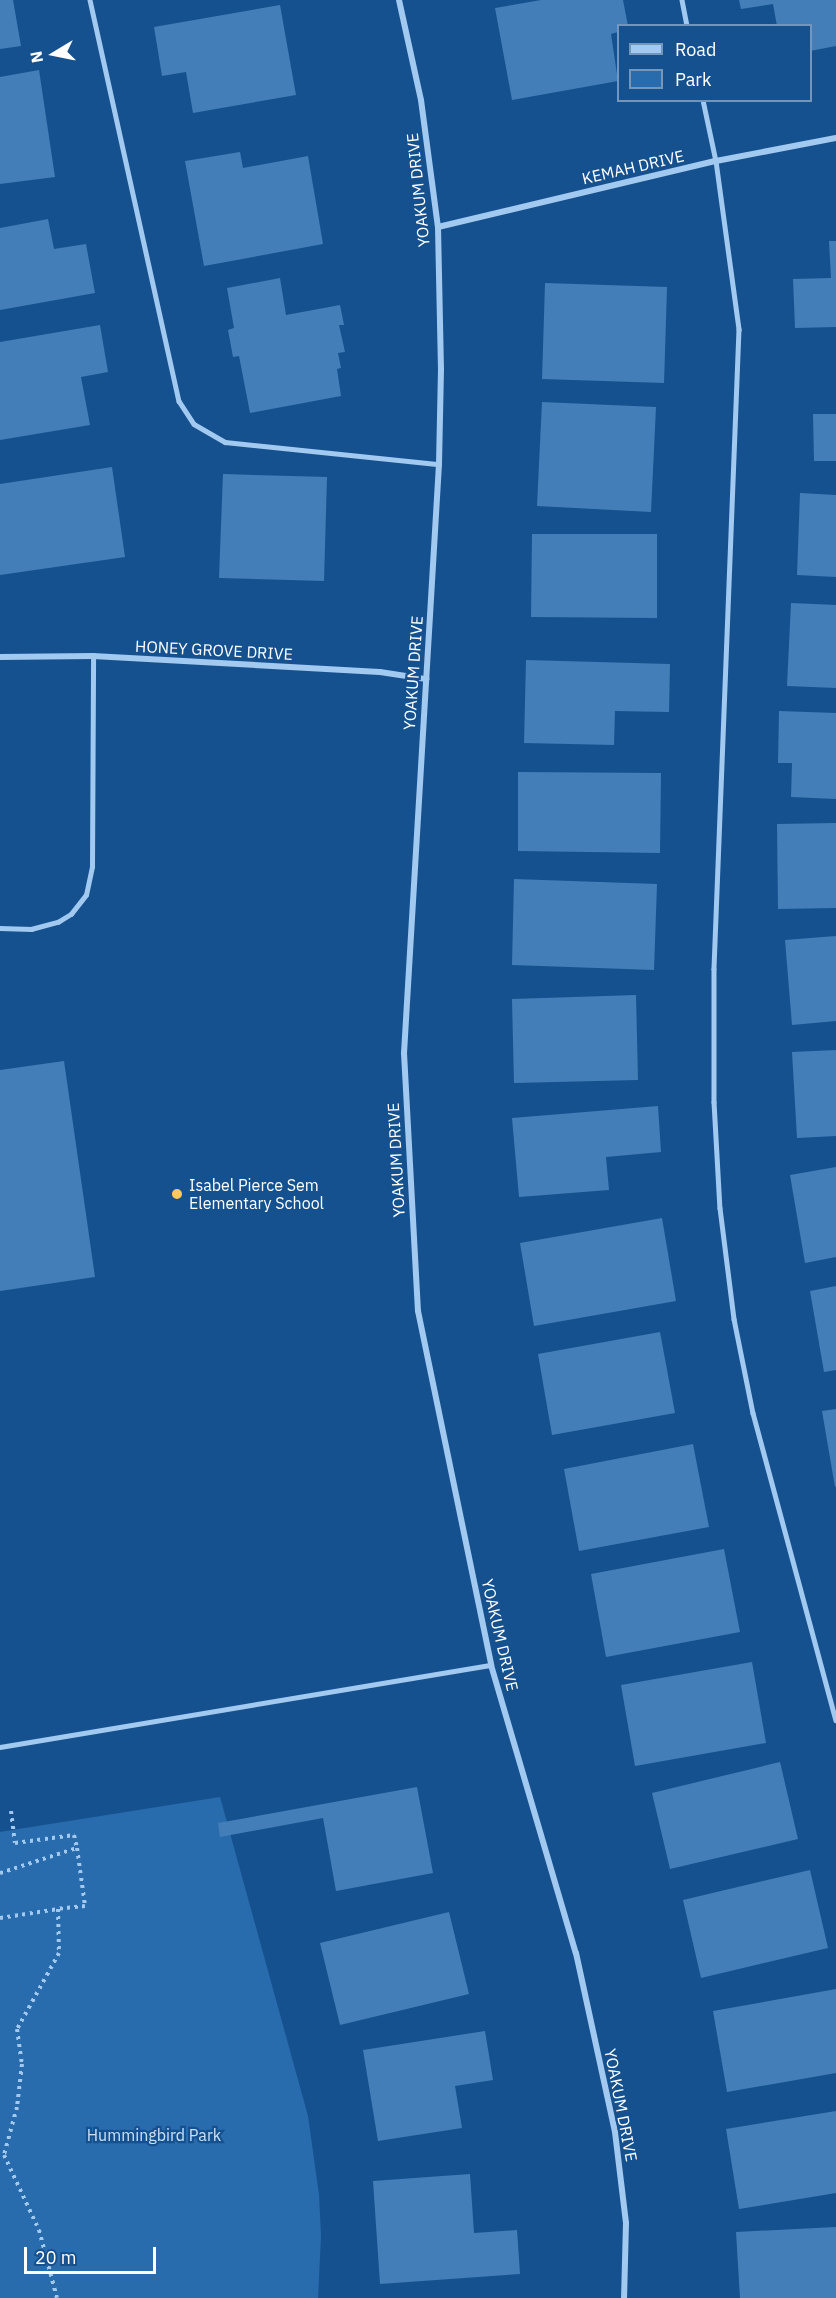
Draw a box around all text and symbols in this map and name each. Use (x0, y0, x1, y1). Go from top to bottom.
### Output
north arrow (24, 24, 84, 84)
legend (617, 24, 812, 102)
text: Road (675, 38, 716, 61)
text: N (25, 50, 47, 65)
text: Park (675, 68, 711, 91)
street label: YOAKUM DRIVE (402, 132, 434, 248)
street label: KEMAH DRIVE (580, 146, 686, 188)
street label: YOAKUM DRIVE (399, 615, 427, 731)
street label: HONEY GROVE DRIVE (135, 636, 293, 664)
street label: YOAKUM DRIVE (383, 1102, 409, 1218)
place label: Isabel Pierce Sem Elementary School (189, 1175, 324, 1213)
marker: Isabel Pierce Sem Elementary School (170, 1187, 184, 1201)
street label: YOAKUM DRIVE (478, 1577, 522, 1693)
street label: YOAKUM DRIVE (601, 2047, 641, 2163)
park label: Hummingbird Park (87, 2125, 221, 2145)
scale bar (27, 2235, 159, 2273)
text: 20 m (35, 2246, 77, 2269)

